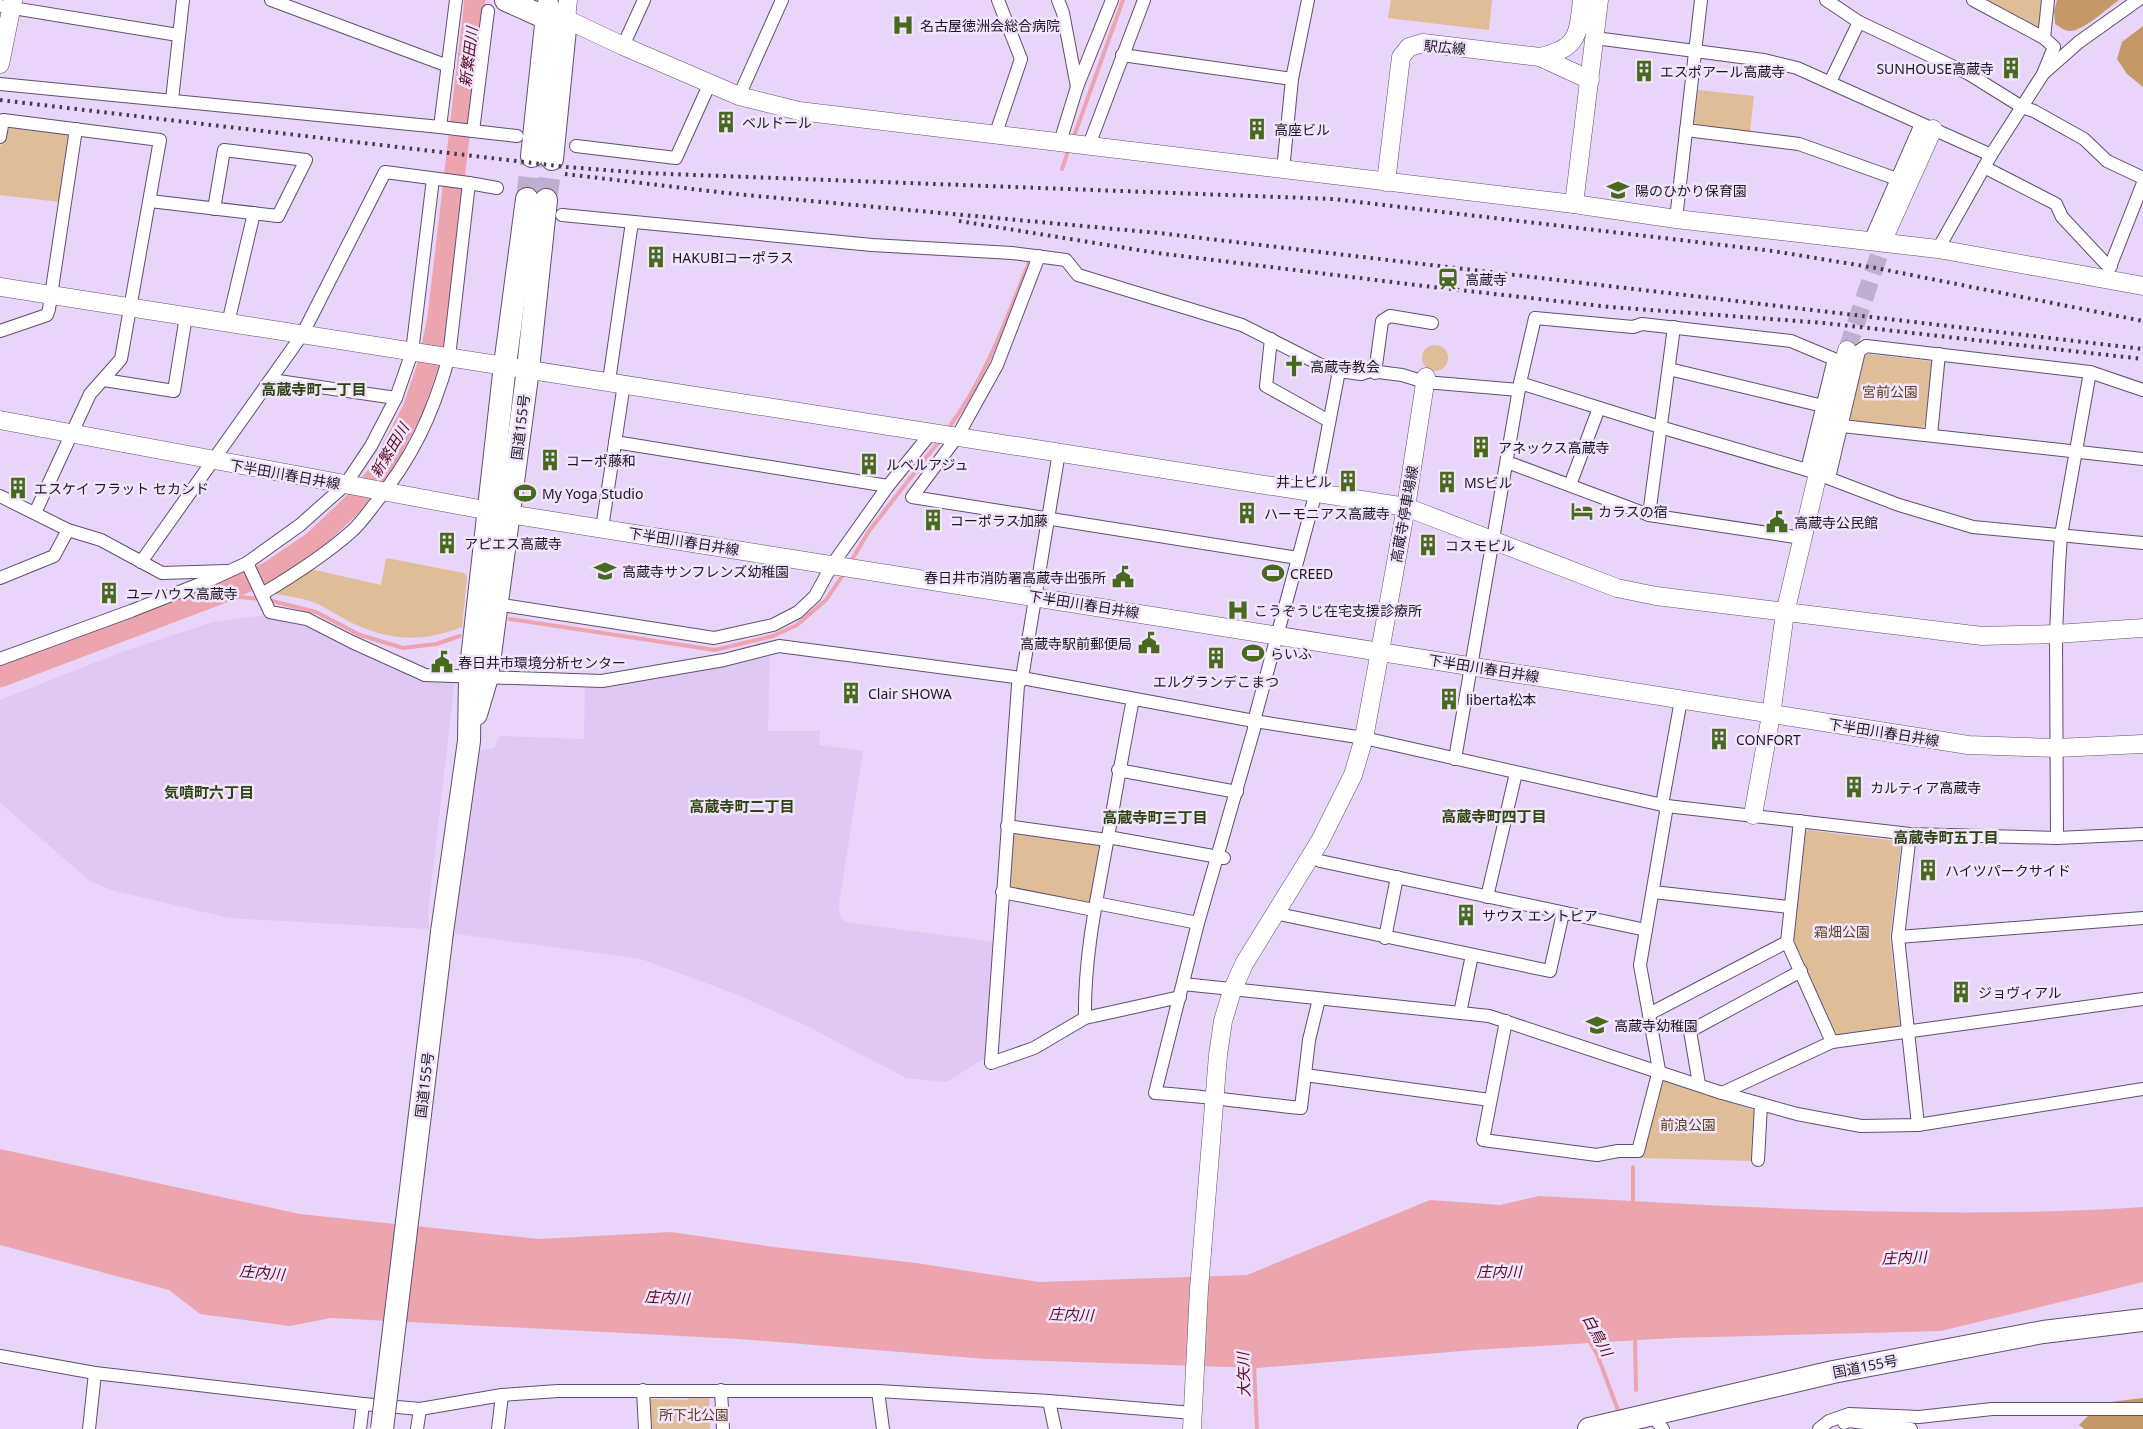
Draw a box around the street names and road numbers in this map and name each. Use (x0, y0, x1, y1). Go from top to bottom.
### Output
street label: 駅広線 (1423, 36, 1467, 58)
street label: 国道155号 (507, 393, 533, 461)
street label: 下半田川春日井線 (228, 455, 342, 493)
street label: 高蔵寺停車場線 (1386, 464, 1422, 564)
street label: 下半田川春日井線 (627, 523, 741, 559)
street label: 下半田川春日井線 (1027, 586, 1141, 622)
street label: 下半田川春日井線 (1427, 650, 1541, 686)
street label: 下半田川春日井線 (1827, 714, 1941, 750)
street label: 国道155号 (411, 1051, 437, 1119)
street label: 国道155号 (1831, 1350, 1899, 1382)

